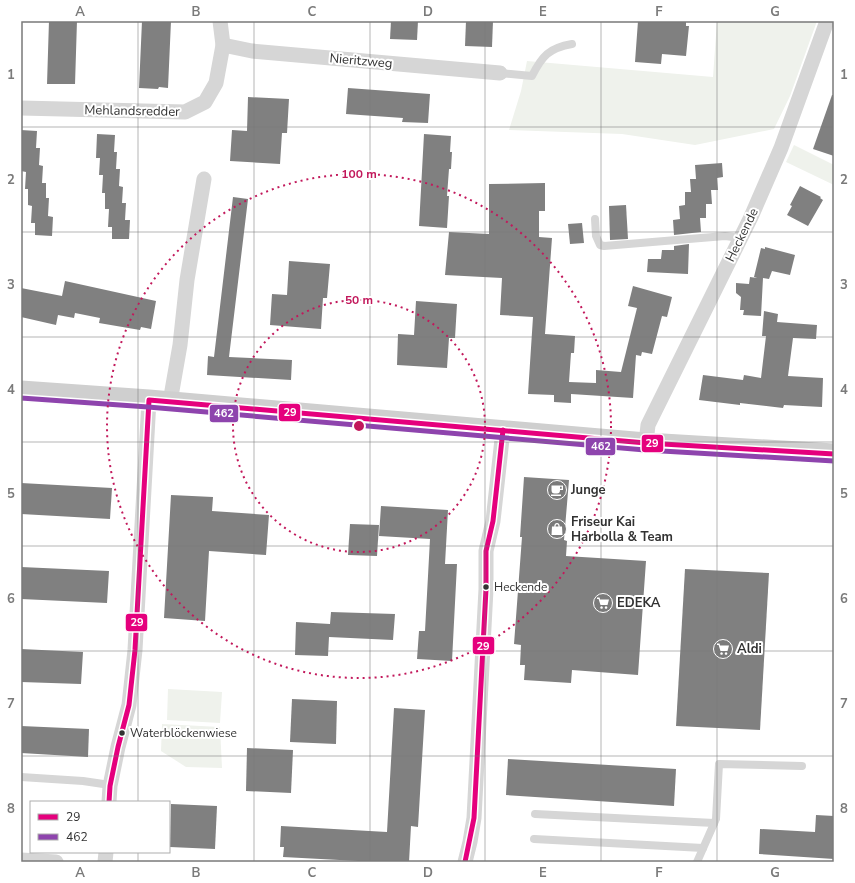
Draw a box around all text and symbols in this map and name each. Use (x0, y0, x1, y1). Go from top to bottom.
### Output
text: A (75, 3, 85, 21)
text: B (192, 3, 201, 21)
text: C (308, 3, 317, 21)
text: D (423, 3, 433, 21)
text: E (539, 3, 547, 21)
text: F (655, 3, 663, 21)
text: G (770, 3, 780, 21)
street label: Nieritzweg (329, 49, 393, 73)
text: 1 (7, 66, 15, 84)
text: 1 (840, 66, 848, 84)
street label: Mehlandsredder (84, 101, 180, 121)
text: 100 m (341, 166, 377, 182)
text: 2 (7, 171, 15, 189)
text: 2 (840, 171, 848, 189)
street label: Heckende (721, 205, 763, 265)
text: 3 (7, 276, 15, 294)
text: 3 (840, 276, 848, 294)
text: 50 m (345, 292, 373, 308)
text: 4 (7, 381, 15, 399)
text: 4 (840, 381, 848, 399)
line badge: 29 (278, 403, 301, 422)
line badge: 462 (209, 404, 239, 423)
text: 29 (283, 405, 297, 420)
text: 462 (214, 406, 234, 421)
centre of rings (352, 419, 366, 433)
line badge: 29 (641, 434, 664, 453)
text: 29 (645, 436, 659, 451)
line badge: 462 (585, 437, 616, 456)
text: 462 (591, 439, 611, 454)
cafe icon: Junge (546, 479, 568, 501)
place label: Junge (570, 481, 606, 499)
text: 5 (7, 485, 15, 503)
text: 5 (840, 485, 848, 503)
place label: Friseur Kai Harbolla & Team (571, 513, 673, 546)
shop icon: Friseur Kai Harbolla & Team (546, 518, 568, 540)
place label: Heckende (494, 579, 548, 595)
marker: Heckende (481, 582, 491, 592)
text: 6 (7, 590, 15, 608)
text: 6 (840, 590, 848, 608)
supermarket icon: EDEKA (592, 592, 614, 614)
place label: EDEKA (617, 594, 661, 612)
line badge: 29 (125, 613, 148, 632)
text: 29 (130, 615, 144, 630)
line badge: 29 (472, 636, 495, 655)
supermarket icon: Aldi (712, 638, 734, 660)
text: 29 (476, 639, 490, 654)
place label: Aldi (737, 640, 762, 658)
text: 7 (7, 695, 15, 713)
text: 7 (840, 695, 848, 713)
place label: Waterblöckenwiese (130, 725, 237, 741)
marker: Waterblöckenwiese (117, 728, 127, 738)
text: 8 (7, 800, 15, 818)
text: 8 (840, 800, 848, 818)
legend (30, 801, 170, 853)
text: 29 (66, 809, 80, 825)
text: 462 (66, 829, 88, 845)
text: A (75, 864, 85, 882)
text: B (192, 864, 201, 882)
text: C (308, 864, 317, 882)
text: D (423, 864, 433, 882)
text: E (539, 864, 547, 882)
text: F (655, 864, 663, 882)
text: G (770, 864, 780, 882)

